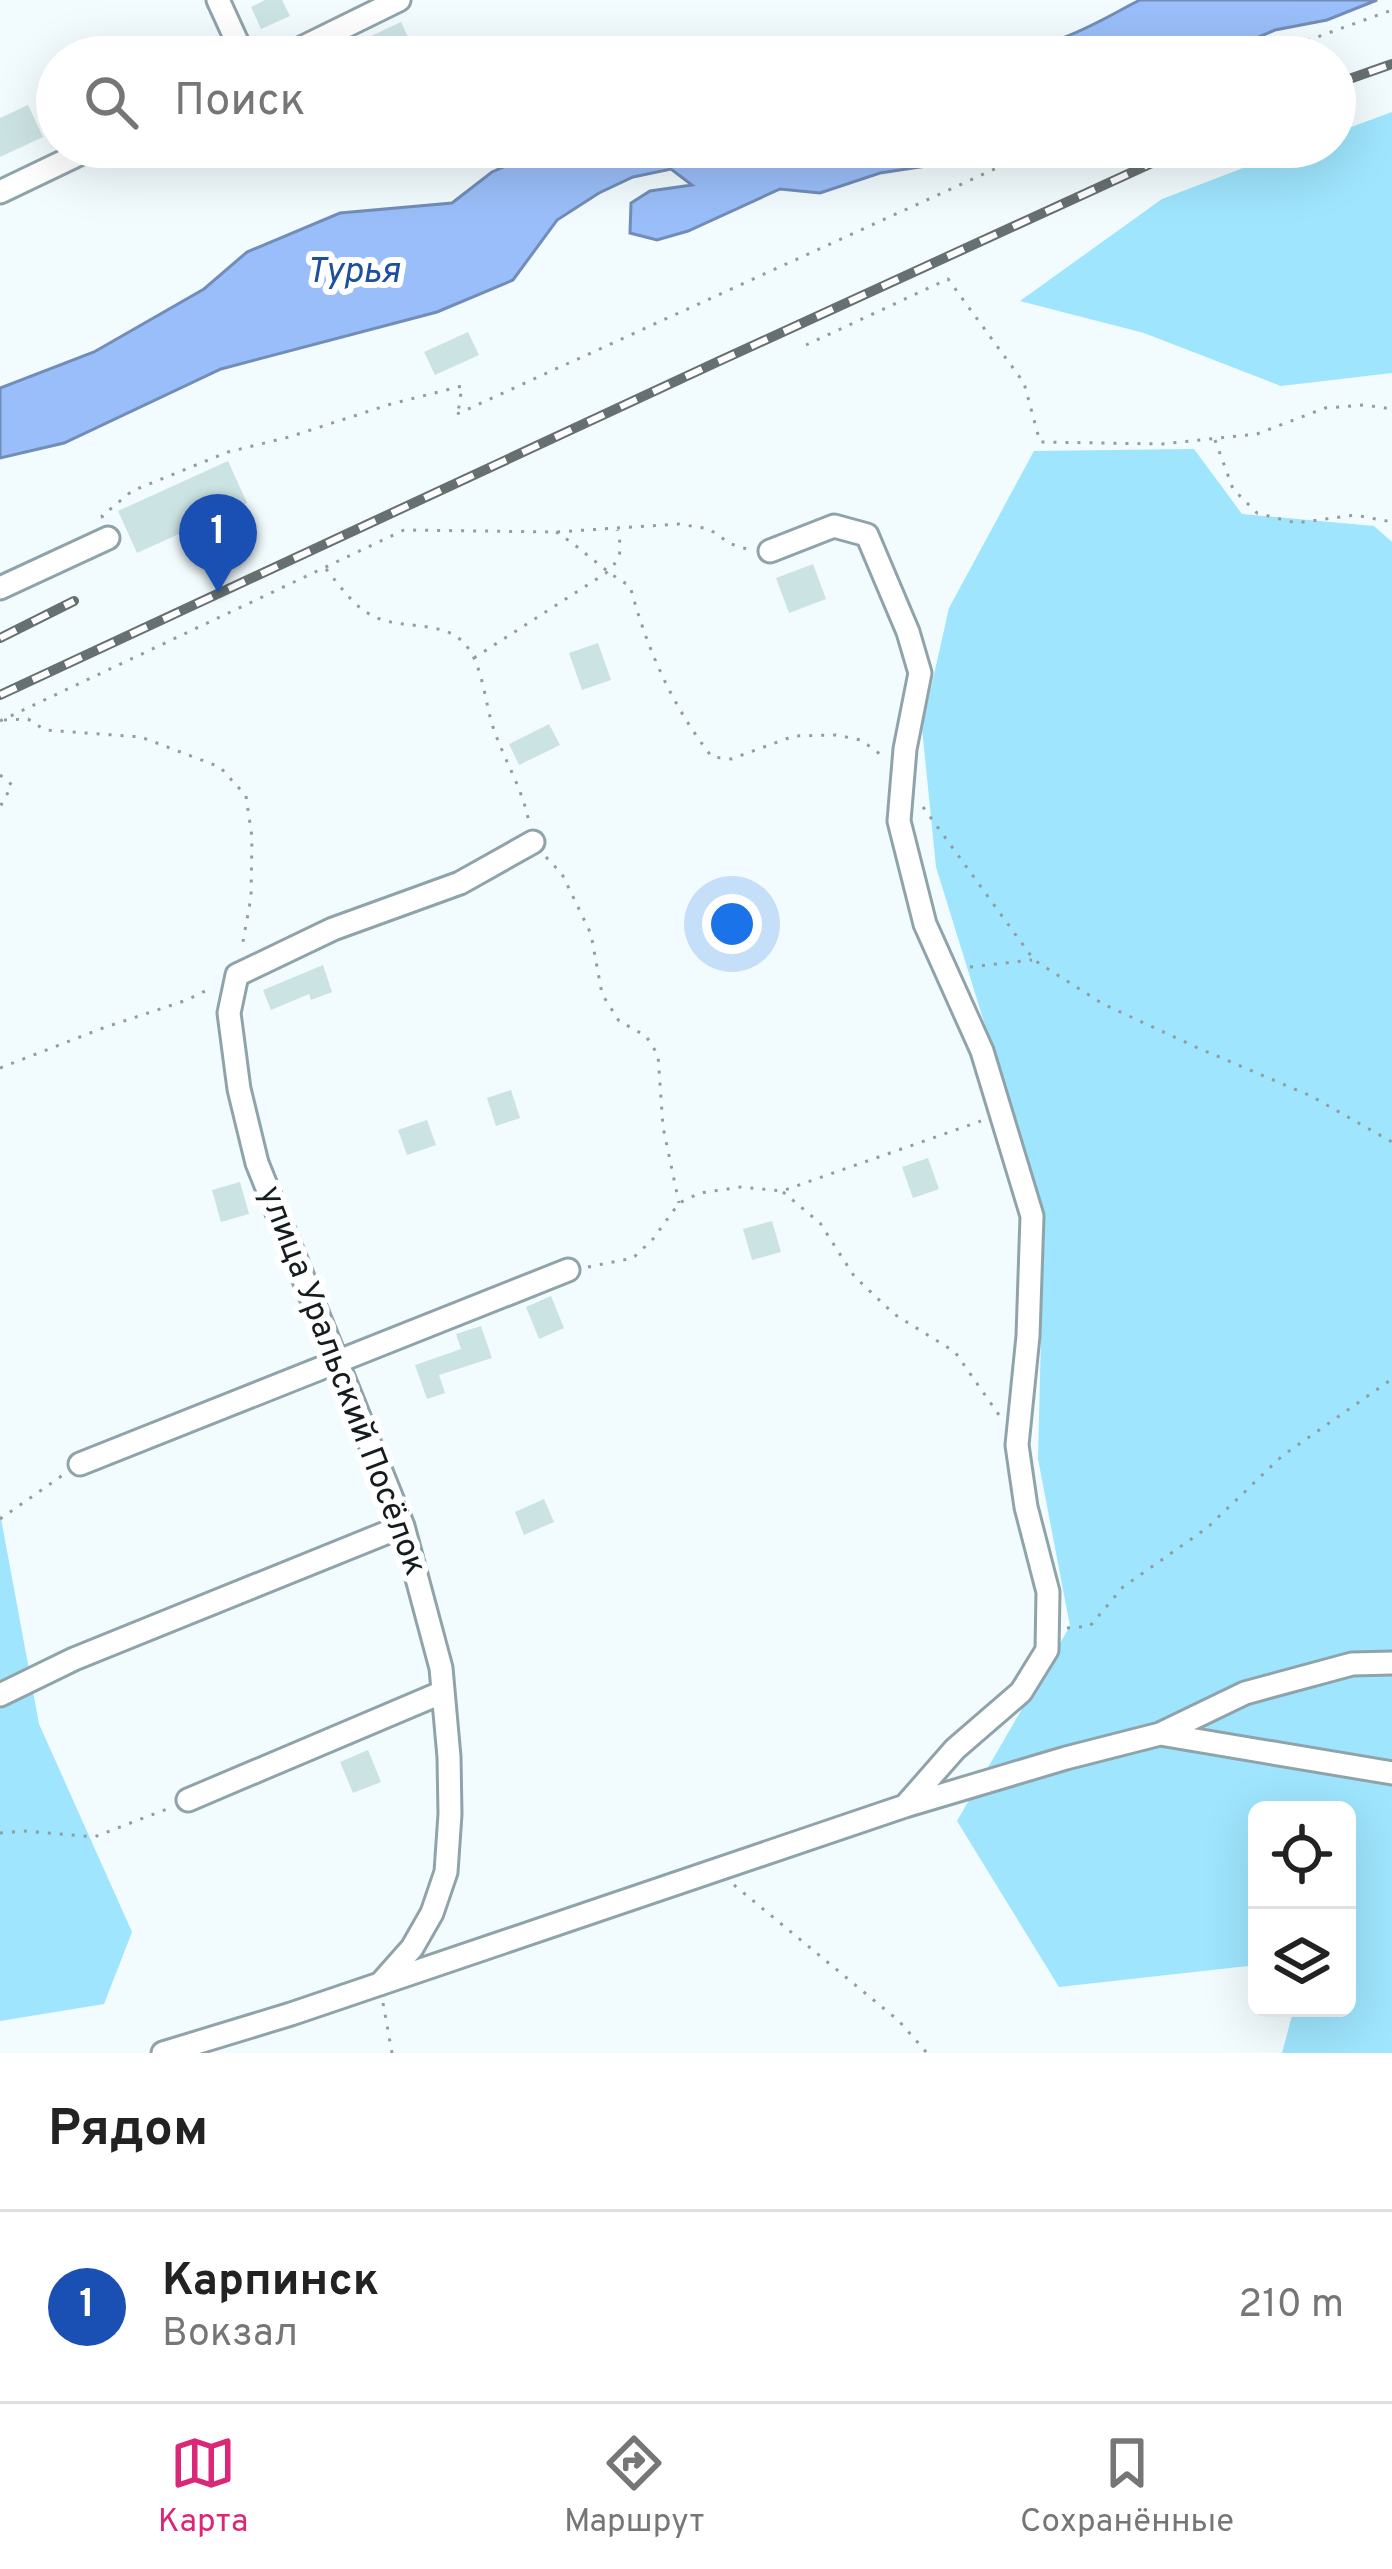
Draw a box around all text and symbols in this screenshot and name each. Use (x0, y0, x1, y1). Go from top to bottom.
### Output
search box (36, 36, 1356, 168)
icon: search (78, 69, 144, 135)
text: Поиск (174, 74, 305, 131)
water label: Турья (306, 250, 401, 296)
pin: 1 (179, 494, 257, 593)
your location (702, 894, 762, 954)
street label: улица Уральский Посёлок (247, 1180, 435, 1582)
map controls (1248, 1801, 1356, 2017)
button: locate (1248, 1801, 1356, 1909)
button: layers (1248, 1909, 1356, 2017)
text: Рядом (48, 2099, 208, 2164)
text: Карпинск (162, 2254, 379, 2311)
text: 1 (79, 2282, 95, 2331)
text: 210 m (1238, 2282, 1344, 2331)
text: Вокзал (162, 2311, 298, 2360)
tab: Карта (158, 2430, 248, 2544)
tab: Маршрут (564, 2430, 704, 2544)
tab: Сохранённые (1020, 2430, 1234, 2544)

